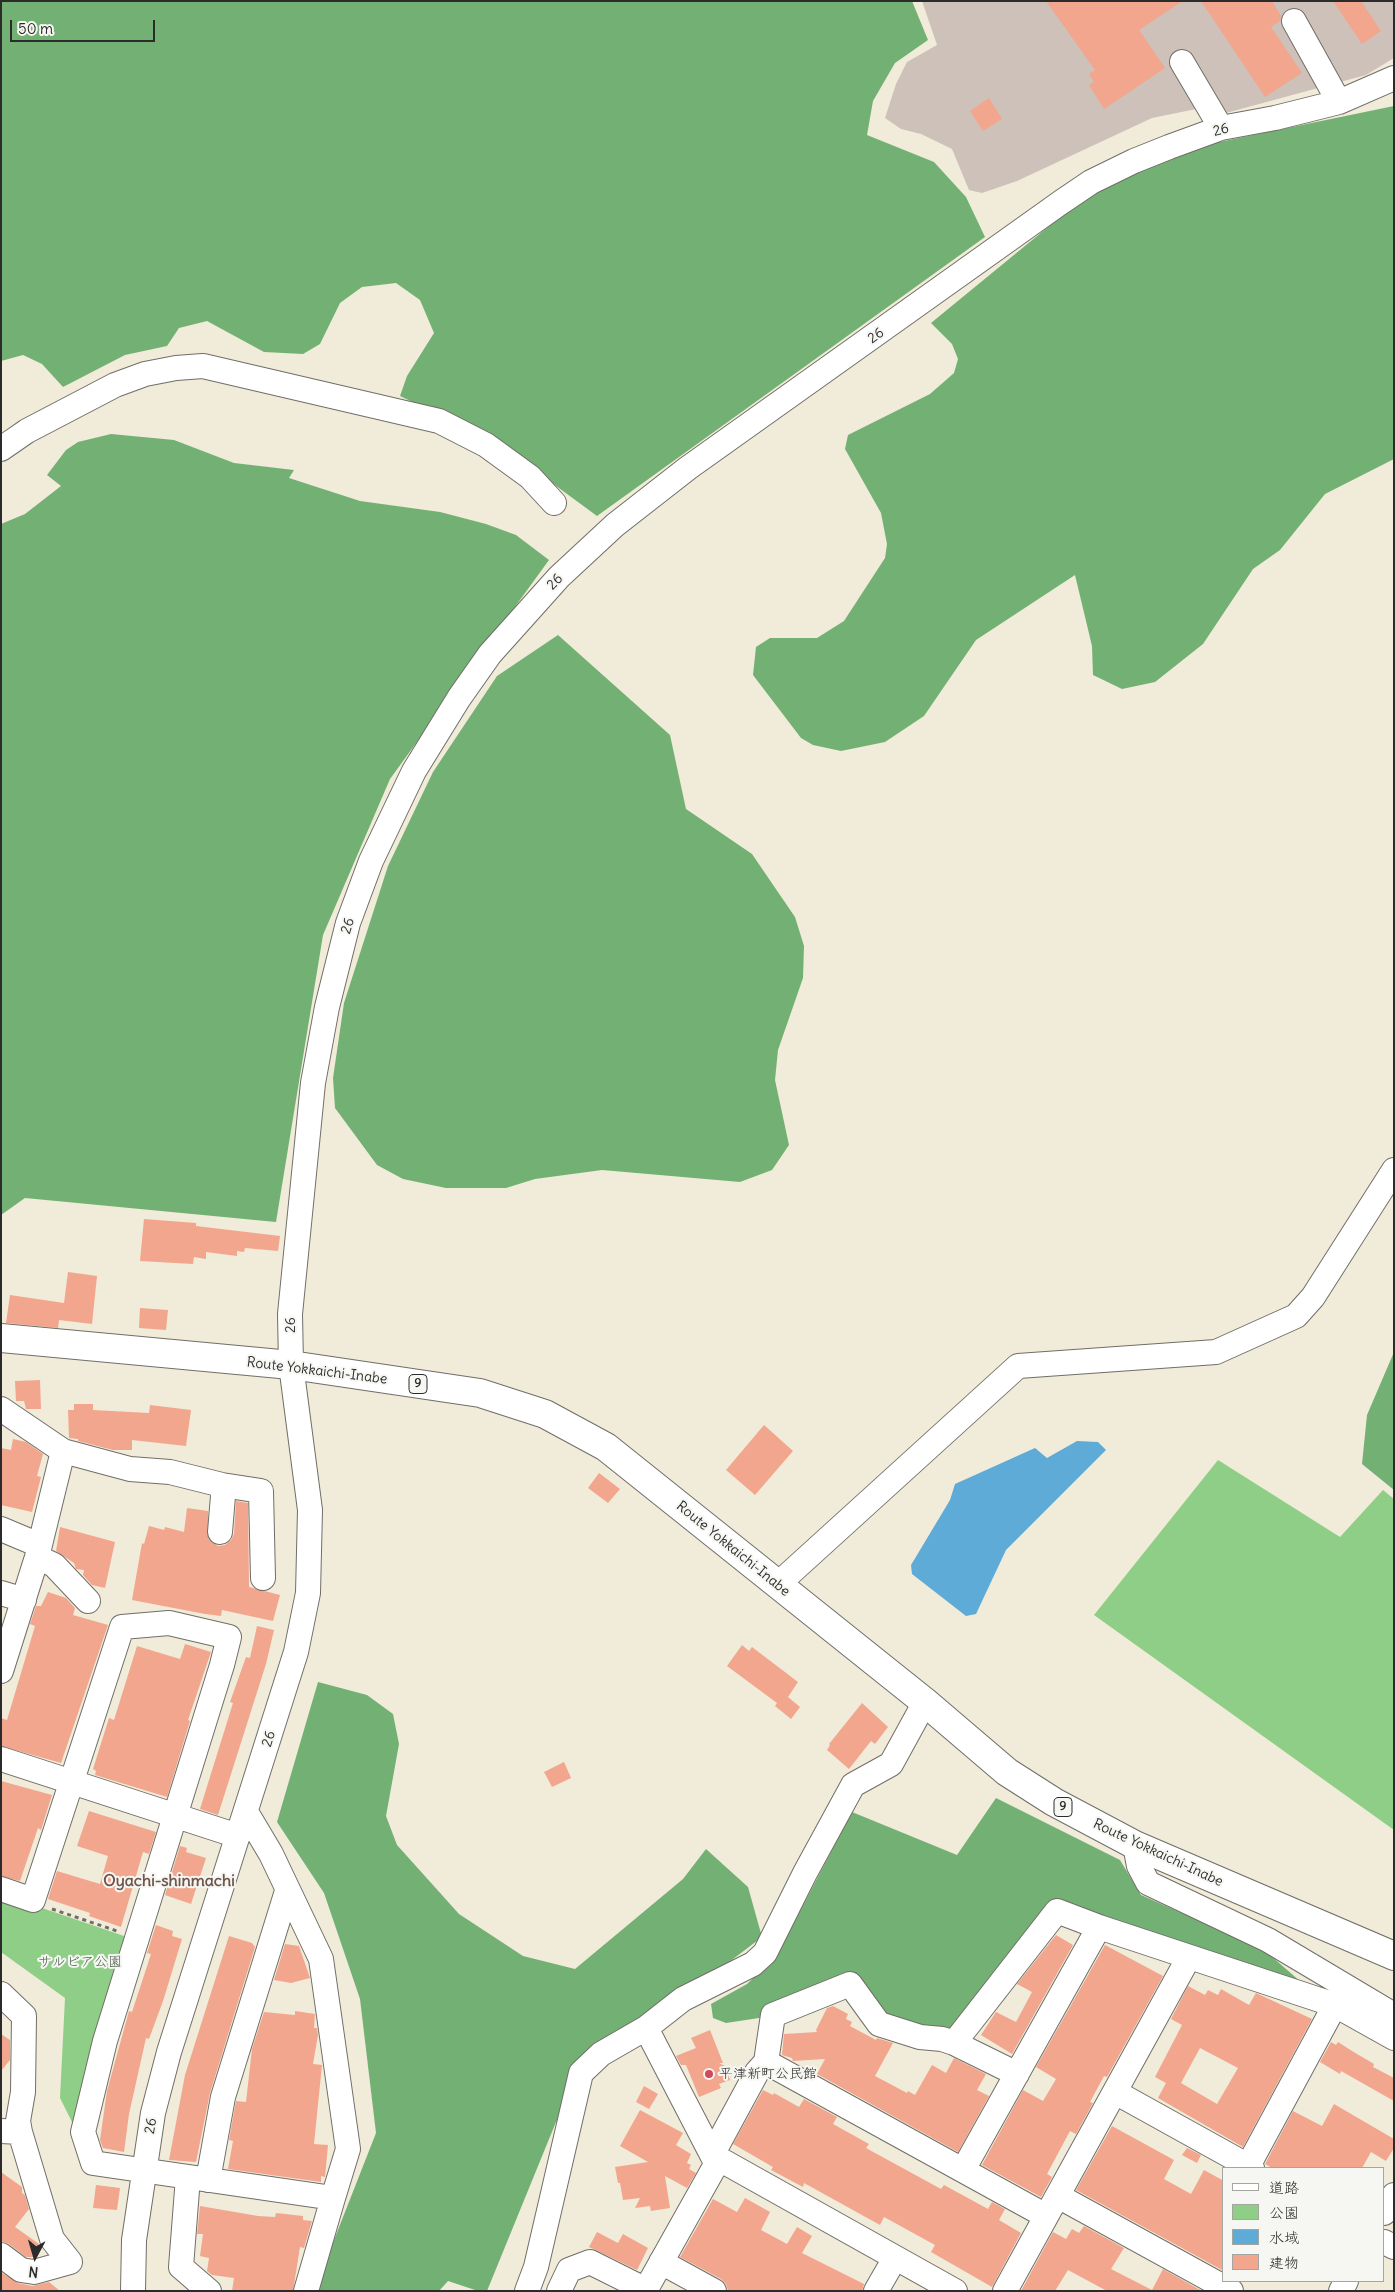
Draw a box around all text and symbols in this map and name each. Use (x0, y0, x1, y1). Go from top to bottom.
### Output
scale bar (12, 10, 158, 42)
text: 50 m (18, 19, 53, 38)
street label: 26 (1211, 120, 1231, 140)
street label: 26 (865, 325, 887, 347)
street label: 26 (543, 571, 567, 593)
street label: 26 (338, 916, 358, 936)
street label: 26 (283, 1317, 299, 1333)
street label: Route Yokkaichi-Inabe (246, 1354, 388, 1388)
road number: 9 (409, 1375, 427, 1394)
street label: Route Yokkaichi-Inabe (673, 1498, 793, 1600)
street label: 26 (259, 1729, 279, 1749)
road number: 9 (1054, 1798, 1072, 1816)
street label: Route Yokkaichi-Inabe (1090, 1815, 1226, 1891)
district label: Oyachi-shinmachi (103, 1871, 235, 1891)
park label: サルビア公園 (38, 1954, 122, 1970)
place label: 平津新町公民館 (719, 2066, 817, 2082)
marker: 平津新町公民館 (703, 2068, 715, 2080)
street label: 26 (141, 2117, 161, 2135)
legend (1222, 2167, 1385, 2282)
text: 道路 (1269, 2178, 1299, 2197)
text: 公園 (1269, 2203, 1299, 2222)
text: 水域 (1269, 2228, 1299, 2247)
north arrow (10, 2232, 60, 2282)
text: 建物 (1269, 2253, 1299, 2272)
text: N (28, 2262, 39, 2281)

